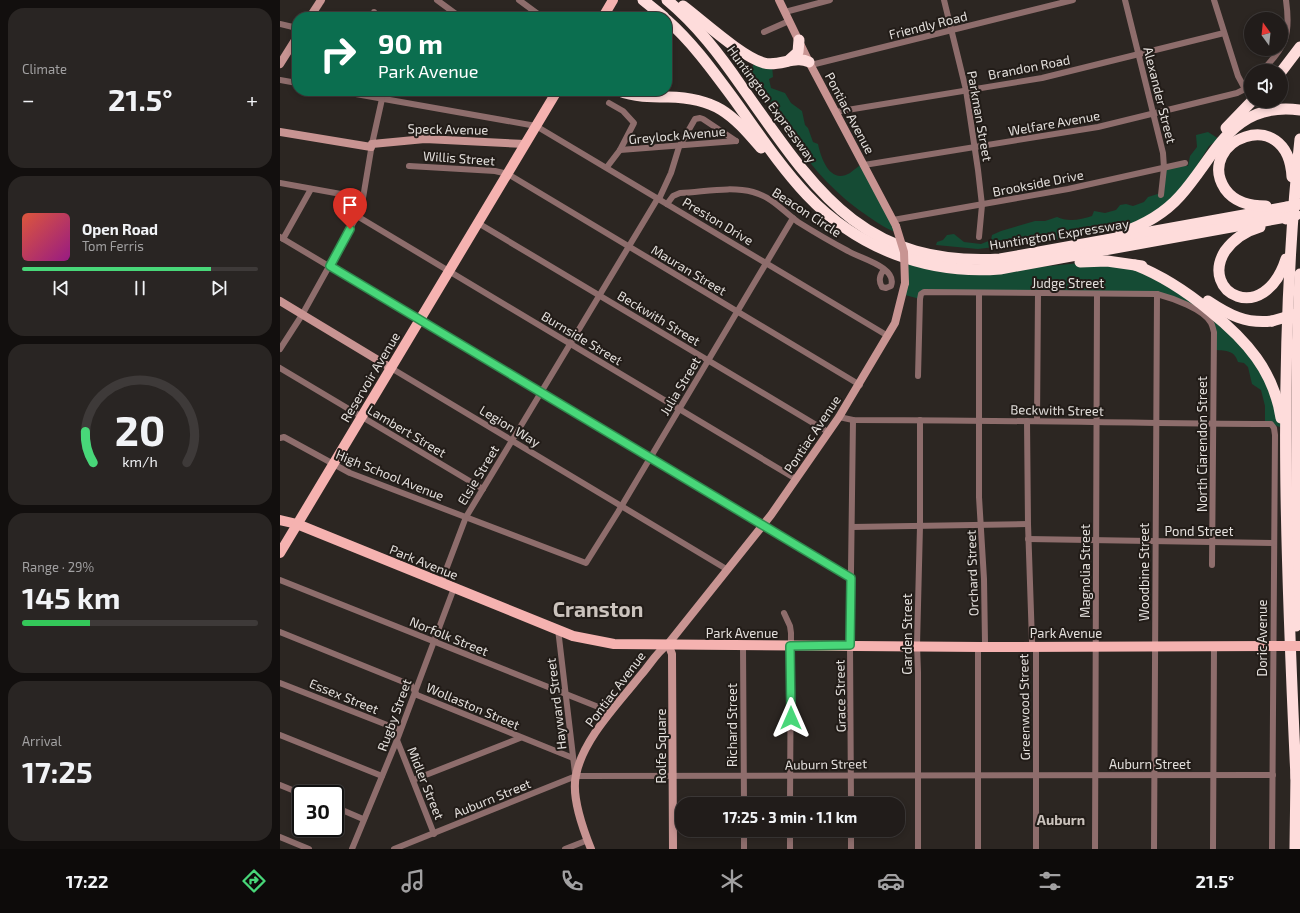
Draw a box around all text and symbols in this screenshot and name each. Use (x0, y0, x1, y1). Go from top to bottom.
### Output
street label: Friendly Road (887, 8, 969, 42)
north arrow (1244, 12, 1288, 56)
map controls (1244, 12, 1288, 108)
text: 90 m (378, 26, 443, 60)
icon: right (312, 28, 364, 80)
street label: Huntington Expressway (724, 42, 820, 166)
street label: Alexander Street (1140, 45, 1180, 145)
street label: Brandon Road (987, 51, 1071, 83)
text: Park Avenue (378, 60, 479, 82)
text: Climate (22, 61, 67, 77)
button: sound (1244, 64, 1288, 108)
street label: Pontiac Avenue (822, 69, 878, 157)
street label: Parkman Street (964, 69, 996, 163)
text: 21.5° (108, 81, 173, 117)
text: − (22, 86, 35, 112)
text: + (246, 86, 258, 112)
street label: Welfare Avenue (1007, 107, 1101, 139)
street label: Speck Avenue (407, 120, 489, 138)
street label: Greylock Avenue (628, 123, 726, 147)
street label: Willis Street (422, 148, 496, 168)
street label: Brookside Drive (991, 166, 1085, 200)
street label: Beacon Circle (769, 184, 845, 240)
pin (333, 188, 367, 229)
icon: arrive (339, 194, 361, 216)
street label: Preston Drive (680, 194, 756, 248)
street label: Huntington Expressway (988, 215, 1130, 253)
text: Open Road (82, 220, 158, 238)
text: Tom Ferris (82, 238, 144, 254)
street label: Mauran Street (648, 241, 730, 299)
street label: Judge Street (1032, 275, 1104, 291)
icon: previous (50, 277, 72, 299)
icon: pause (129, 277, 151, 299)
icon: next (208, 277, 230, 299)
street label: Beckwith Street (615, 287, 703, 349)
street label: Burnside Street (539, 308, 625, 368)
street label: Reservoir Avenue (337, 329, 403, 425)
street label: Julia Street (656, 354, 704, 418)
street label: North Ciarendon Street (1194, 376, 1210, 512)
street label: Pontiac Avenue (780, 392, 844, 476)
street label: Lambert Street (365, 401, 449, 461)
street label: Beckwith Street (1010, 401, 1104, 419)
street label: Legion Way (477, 402, 543, 450)
text: 20 (115, 403, 165, 453)
street label: Elsie Street (454, 442, 502, 508)
street label: High School Avenue (334, 446, 446, 504)
text: km/h (122, 452, 158, 469)
street label: Woodbine Street (1136, 523, 1152, 621)
street label: Pond Street (1164, 523, 1234, 539)
street label: Magnolia Street (1077, 524, 1093, 618)
street label: Orchard Street (962, 530, 982, 616)
street label: Park Avenue (387, 541, 461, 583)
text: Range · 29% (22, 559, 94, 575)
text: 145 km (22, 579, 120, 615)
street label: Garden Street (899, 593, 915, 675)
district label: Cranston (553, 596, 643, 621)
street label: Doric Avenue (1254, 600, 1270, 676)
street label: Norfolk Street (407, 613, 491, 659)
street label: Park Avenue (706, 625, 778, 641)
street label: Park Avenue (1030, 625, 1102, 641)
street label: Pontiac Avenue (581, 648, 649, 730)
street label: Greenwood Street (1015, 654, 1033, 760)
street label: Hayward Street (542, 657, 570, 751)
street label: Grace Street (831, 659, 849, 733)
street label: Essex Street (307, 675, 381, 717)
street label: Rugby Street (374, 677, 414, 753)
street label: Wollaston Street (424, 679, 522, 733)
street label: Richard Street (724, 683, 740, 767)
position arrow (770, 697, 812, 739)
street label: Rolfe Square (653, 708, 669, 784)
text: Arrival (22, 733, 62, 749)
street label: Midler Street (404, 744, 448, 822)
text: 17:25 (22, 753, 93, 789)
street label: Auburn Street (785, 755, 867, 773)
street label: Auburn Street (1109, 756, 1191, 772)
street label: Auburn Street (451, 775, 533, 821)
speed limit sign: 30 (292, 785, 344, 837)
text: 17:25 · 3 min · 1.1 km (723, 808, 857, 826)
district label: Auburn (1037, 811, 1085, 828)
icon: directions (240, 867, 268, 895)
icon: music (399, 867, 427, 895)
icon: phone (558, 867, 586, 895)
icon: climate (718, 867, 746, 895)
icon: car (877, 867, 905, 895)
icon: filters (1036, 867, 1064, 895)
text: 17:22 (66, 870, 108, 892)
text: 21.5° (1196, 870, 1234, 892)

